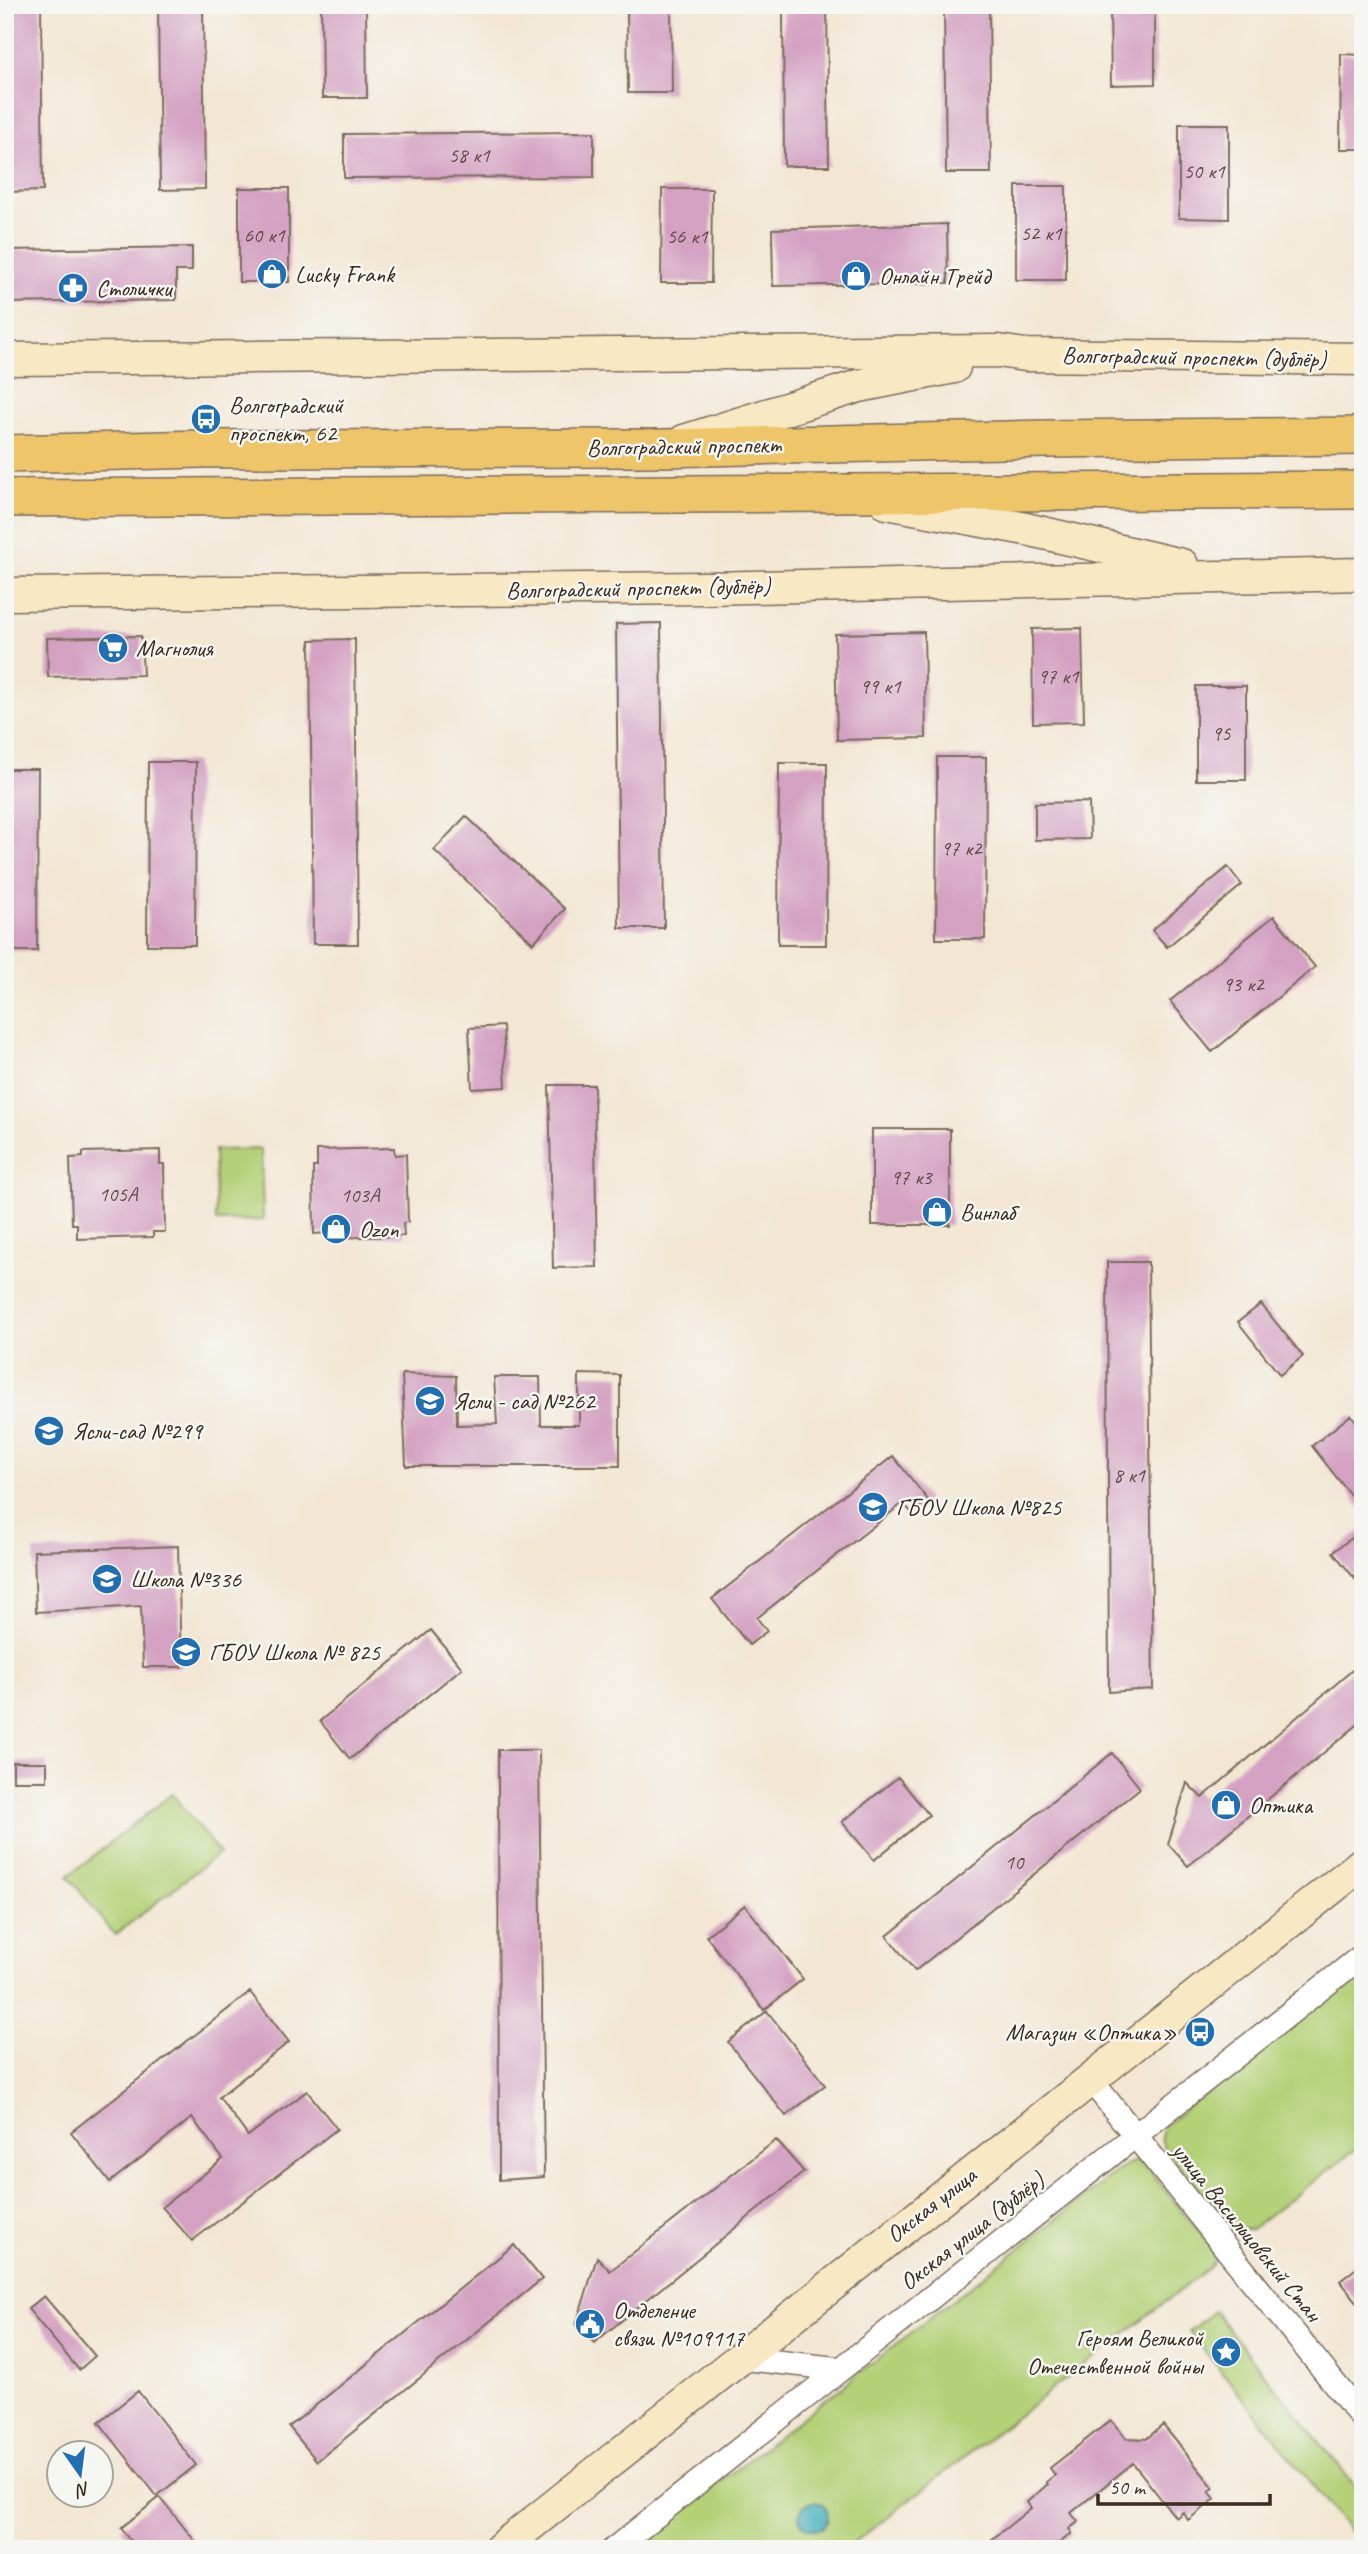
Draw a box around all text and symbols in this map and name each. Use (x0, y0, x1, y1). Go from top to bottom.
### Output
house number: 58 к1 (448, 142, 491, 168)
house number: 50 к1 (1183, 158, 1226, 184)
house number: 52 к1 (1020, 220, 1063, 246)
house number: 60 к1 (243, 222, 286, 248)
house number: 56 к1 (666, 223, 709, 249)
shop icon: Lucky Frank (255, 257, 289, 291)
place label: Lucky Frank (295, 259, 396, 289)
shop icon: Онлайн Трейд (839, 259, 873, 293)
place label: Онлайн Трейд (879, 261, 993, 291)
pharmacy icon: Столички (56, 271, 90, 305)
place label: Столички (96, 273, 174, 303)
street label: Волгоградский проспект (дублёр) (1062, 340, 1328, 374)
place label: Волгоградский проспект, 62 (229, 390, 345, 448)
bus stop icon: Волгоградский проспект, 62 (189, 402, 223, 436)
street label: Волгоградский проспект (586, 429, 782, 463)
street label: Волгоградский проспект (дублёр) (506, 571, 772, 605)
supermarket icon: Магнолия (96, 631, 130, 665)
place label: Магнолия (136, 633, 214, 663)
house number: 97 к1 (1037, 663, 1080, 689)
house number: 99 к1 (859, 673, 902, 699)
house number: 95 (1212, 720, 1232, 746)
house number: 97 к2 (940, 835, 983, 861)
house number: 93 к2 (1222, 971, 1265, 997)
house number: 97 к3 (890, 1164, 933, 1190)
house number: 105А (99, 1181, 139, 1207)
house number: 103А (341, 1182, 381, 1208)
shop icon: Винлаб (920, 1195, 954, 1229)
place label: Винлаб (960, 1197, 1020, 1227)
shop icon: Ozon (319, 1212, 353, 1246)
place label: Ozon (359, 1214, 399, 1244)
school or university icon: Ясли - сад №262 (413, 1384, 447, 1418)
place label: Ясли - сад №262 (453, 1386, 597, 1416)
school or university icon: Ясли-сад №299 (32, 1414, 66, 1448)
place label: Ясли-сад №299 (72, 1416, 204, 1446)
house number: 8 к1 (1113, 1462, 1146, 1488)
school or university icon: ГБОУ Школа №825 (856, 1490, 890, 1524)
place label: ГБОУ Школа №825 (896, 1492, 1062, 1522)
school or university icon: Школа №336 (90, 1562, 124, 1596)
place label: Школа №336 (130, 1564, 242, 1594)
school or university icon: ГБОУ Школа № 825 (169, 1635, 203, 1669)
place label: ГБОУ Школа № 825 (209, 1637, 381, 1667)
shop icon: Оптика (1209, 1788, 1243, 1822)
place label: Оптика (1249, 1790, 1314, 1820)
house number: 10 (1005, 1849, 1025, 1875)
bus stop icon: Магазин «Оптика» (1183, 2015, 1217, 2049)
place label: Магазин «Оптика» (1005, 2017, 1177, 2047)
street label: улица Васильцовский Стан (1164, 2135, 1329, 2329)
street label: Окская улица (880, 2160, 983, 2249)
street label: Окская улица (дублёр) (894, 2165, 1051, 2297)
place label: Отделение связи №109117 (613, 2295, 745, 2353)
public building icon: Отделение связи №109117 (573, 2307, 607, 2341)
place label: Героям Великой Отечественной войны (1027, 2323, 1205, 2381)
place icon: Героям Великой Отечественной войны (1209, 2335, 1243, 2369)
north arrow (46, 2438, 116, 2508)
scale bar (1098, 2463, 1270, 2507)
text: 50 m (1109, 2474, 1147, 2500)
text: N (72, 2476, 92, 2503)

